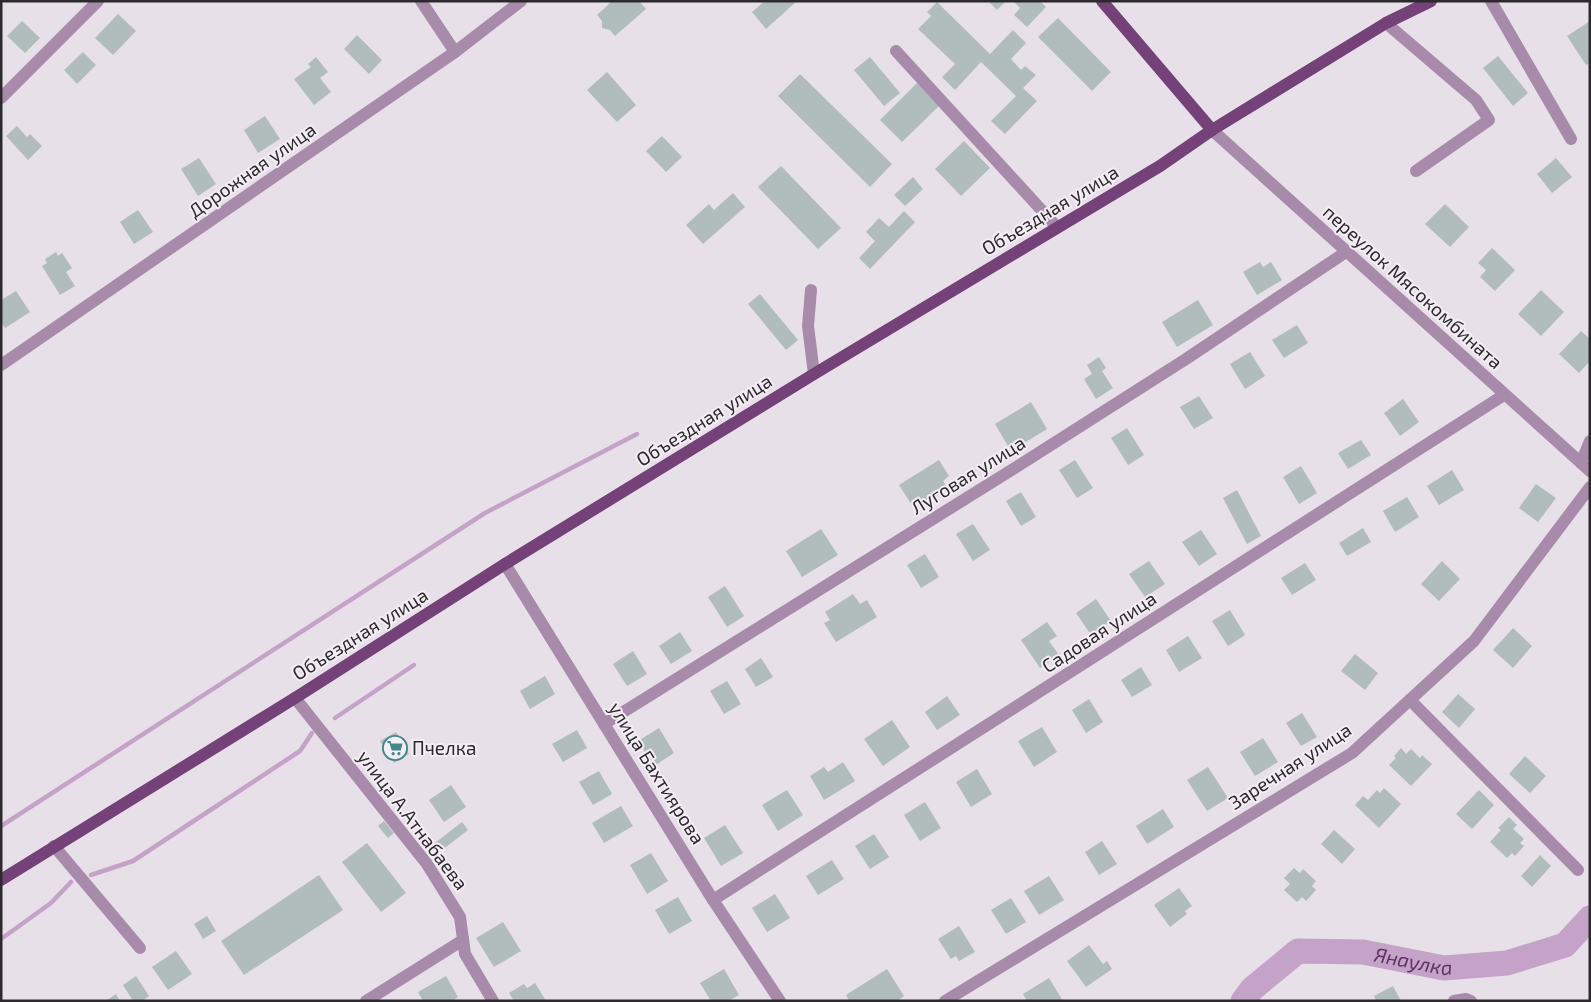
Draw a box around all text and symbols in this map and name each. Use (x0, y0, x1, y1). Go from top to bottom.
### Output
street label: Дорожная улица (184, 117, 320, 223)
street label: Объездная улица (977, 160, 1123, 260)
street label: переулок Мясокомбината (1318, 200, 1508, 374)
street label: Объездная улица (632, 369, 776, 471)
street label: Луговая улица (906, 430, 1030, 520)
street label: Объездная улица (288, 583, 432, 685)
street label: Садовая улица (1037, 586, 1161, 678)
street label: улица Бахтиярова (604, 698, 710, 848)
street label: Заречная улица (1224, 717, 1356, 815)
supermarket icon: Пчелка (382, 735, 408, 761)
place label: Пчелка (412, 736, 476, 759)
street label: улица А.Атнабаева (353, 745, 473, 895)
water label: Янаулка (1372, 942, 1453, 979)

